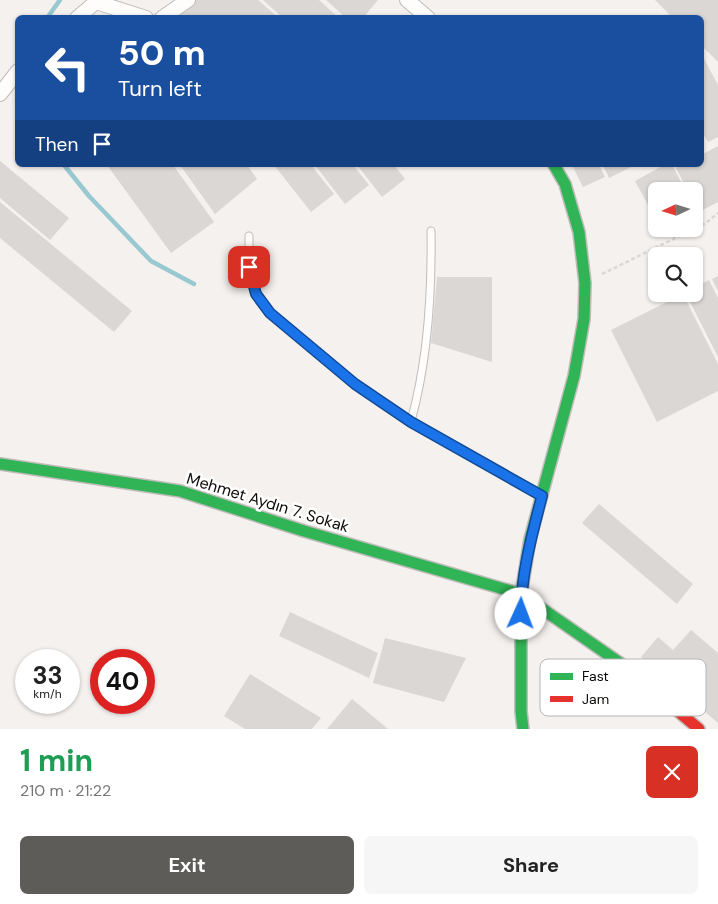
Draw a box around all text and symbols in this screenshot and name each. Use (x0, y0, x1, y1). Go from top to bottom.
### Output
text: 50 m (118, 30, 206, 76)
icon: left (35, 35, 100, 100)
text: Turn left (118, 74, 202, 103)
icon: arrive (88, 130, 116, 158)
text: Then (35, 132, 78, 157)
north arrow (648, 182, 702, 238)
map controls (648, 182, 703, 302)
pin (228, 246, 270, 288)
button: search (648, 247, 703, 302)
icon: arrive (235, 253, 263, 281)
street label: Mehmet Aydın 7. Sokak (184, 468, 352, 537)
position arrow (494, 587, 546, 639)
speed limit sign: 40 (90, 649, 155, 714)
text: 33 (32, 659, 63, 692)
legend (540, 659, 706, 716)
text: Fast (582, 667, 609, 685)
text: km/h (33, 686, 62, 702)
text: Jam (582, 690, 609, 708)
text: 1 min (20, 741, 93, 780)
button: close (646, 746, 698, 798)
text: 210 m · 21:22 (20, 780, 111, 801)
button: Exit (20, 836, 354, 894)
button: Share (364, 836, 698, 894)

